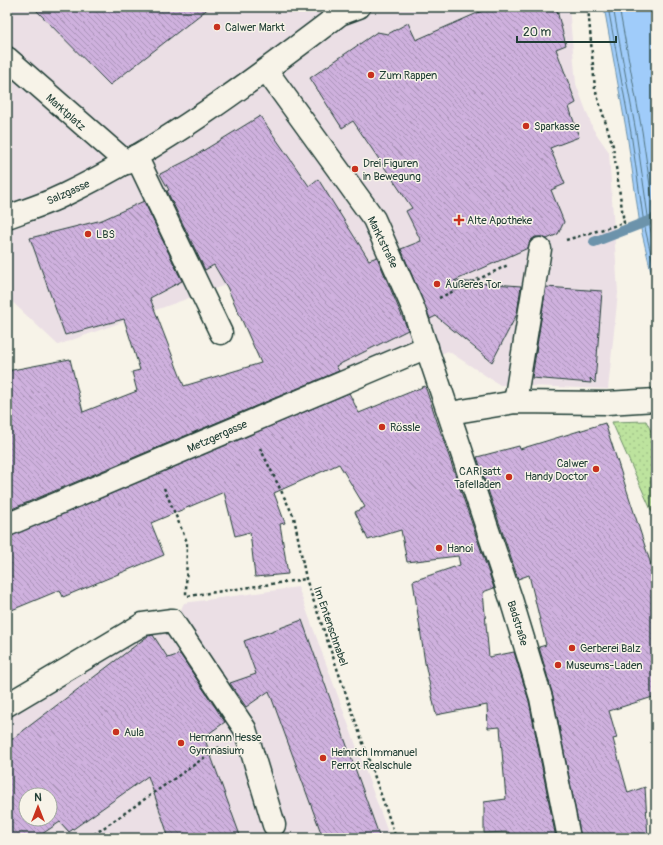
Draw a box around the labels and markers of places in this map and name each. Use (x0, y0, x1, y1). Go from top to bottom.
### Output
place label: Calwer Markt (225, 21, 285, 34)
marker: Calwer Markt (212, 22, 222, 32)
place label: Zum Rappen (379, 69, 437, 82)
marker: Zum Rappen (366, 70, 376, 80)
place label: Sparkasse (534, 120, 580, 133)
marker: Sparkasse (521, 121, 531, 131)
place label: Drei Figuren in Bewegung (363, 157, 421, 183)
marker: Drei Figuren in Bewegung (350, 164, 360, 174)
place label: Alte Apotheke (467, 214, 533, 227)
marker: Alte Apotheke (454, 215, 464, 225)
place label: LBS (96, 228, 115, 241)
marker: LBS (83, 229, 93, 239)
place label: Äußeres Tor (445, 278, 501, 291)
marker: Äußeres Tor (432, 279, 442, 289)
place label: Rössle (390, 421, 421, 434)
marker: Rössle (377, 422, 387, 432)
place label: Calwer Handy Doctor (525, 457, 588, 483)
marker: Calwer Handy Doctor (591, 464, 601, 474)
place label: CARIsatt Tafelladen (454, 465, 502, 491)
marker: CARIsatt Tafelladen (504, 472, 514, 482)
place label: Hanoi (447, 542, 473, 555)
marker: Hanoi (434, 543, 444, 553)
place label: Gerberei Balz (580, 642, 641, 655)
marker: Gerberei Balz (567, 643, 577, 653)
place label: Museums-Laden (566, 659, 642, 672)
marker: Museums-Laden (553, 660, 563, 670)
place label: Aula (124, 726, 144, 739)
marker: Aula (111, 727, 121, 737)
place label: Hermann Hesse Gymnasium (189, 731, 262, 757)
marker: Hermann Hesse Gymnasium (176, 738, 186, 748)
place label: Heinrich Immanuel Perrot Realschule (331, 746, 417, 772)
marker: Heinrich Immanuel Perrot Realschule (318, 753, 328, 763)

